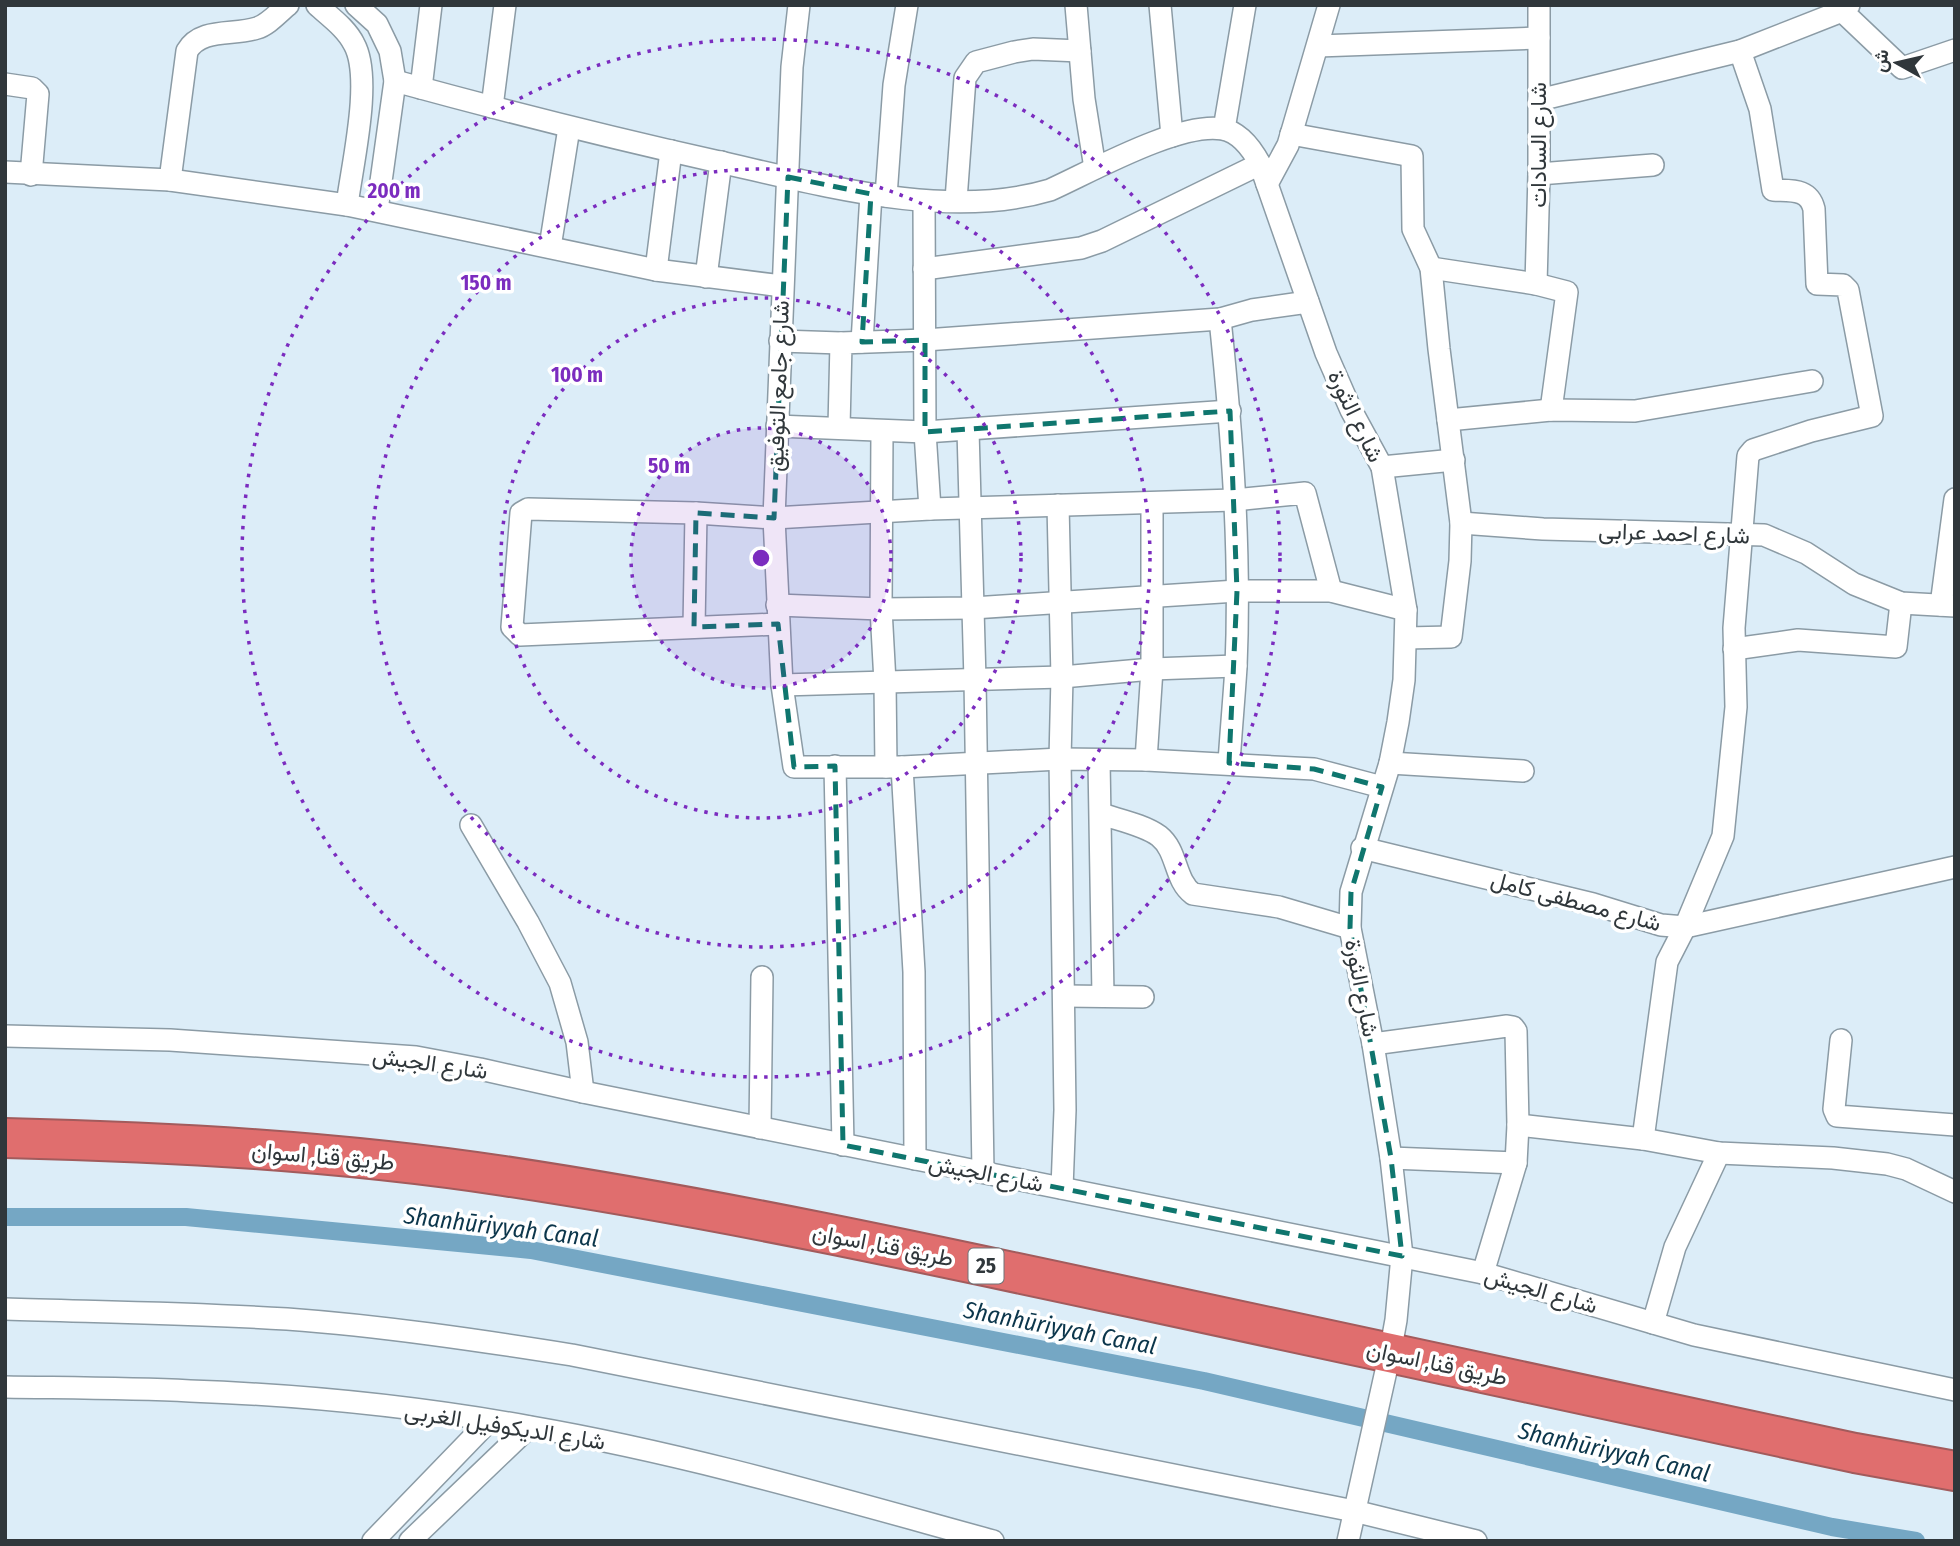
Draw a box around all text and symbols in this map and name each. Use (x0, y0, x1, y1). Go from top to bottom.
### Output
north arrow (1862, 28, 1932, 98)
text: ش (1868, 48, 1894, 74)
street label: شارع السادات (1524, 82, 1554, 208)
text: 200 m (366, 178, 421, 204)
text: 150 m (460, 270, 512, 296)
street label: شارع جامع التوفيق (761, 300, 797, 472)
text: 100 m (551, 362, 603, 388)
street label: شارع الثورة (1320, 365, 1390, 467)
text: 50 m (648, 453, 690, 479)
street label: شارع احمد عرابى (1598, 516, 1750, 552)
centre of rings (749, 546, 773, 570)
street label: شارع مصطفى كامل (1487, 865, 1664, 939)
street label: شارع الثورة (1337, 937, 1385, 1040)
street label: شارع الجيش (370, 1041, 489, 1087)
street label: طريق قنا, اسوان (250, 1136, 396, 1177)
street label: شارع الجيش (926, 1148, 1046, 1200)
water label: Shanhūriyyah Canal (401, 1201, 600, 1253)
street label: طريق قنا, اسوان (810, 1218, 956, 1273)
road number: 25 (968, 1248, 1004, 1284)
street label: شارع الجيش (1481, 1261, 1601, 1321)
water label: Shanhūriyyah Canal (960, 1295, 1159, 1360)
street label: طريق قنا, اسوان (1364, 1334, 1510, 1393)
street label: شارع الديكوفيل الغربى (402, 1396, 607, 1458)
water label: Shanhūriyyah Canal (1515, 1416, 1712, 1488)

